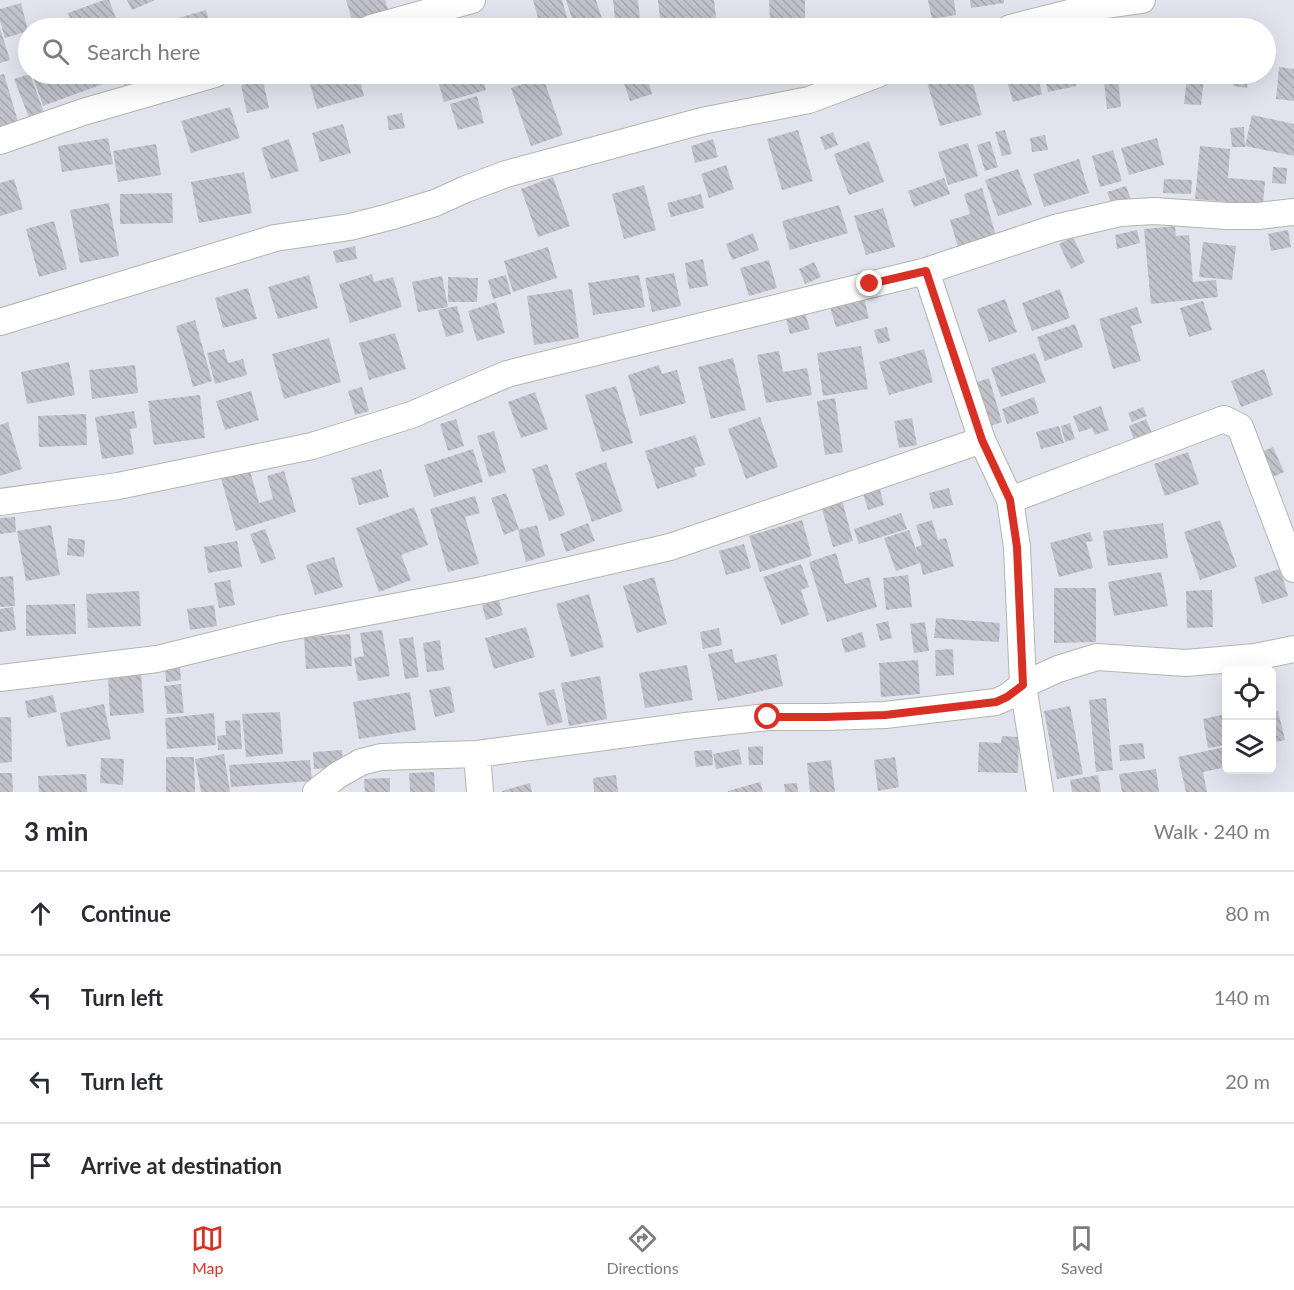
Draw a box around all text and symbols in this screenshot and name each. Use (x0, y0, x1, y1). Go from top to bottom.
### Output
search box (18, 18, 1276, 84)
icon: search (39, 35, 72, 68)
text: Search here (87, 38, 200, 65)
route end (856, 270, 882, 296)
map controls (1222, 666, 1276, 774)
button: locate (1222, 666, 1276, 720)
route start (754, 703, 780, 729)
button: layers (1222, 720, 1276, 774)
text: 3 min (24, 815, 88, 847)
text: Walk · 240 m (1154, 819, 1270, 843)
icon: ahead (24, 897, 57, 930)
text: Continue (81, 900, 171, 927)
text: 80 m (1225, 901, 1270, 925)
icon: left (24, 981, 57, 1014)
text: Turn left (81, 984, 163, 1011)
text: 140 m (1214, 985, 1270, 1009)
icon: left (24, 1065, 57, 1098)
text: Turn left (81, 1068, 163, 1095)
text: 20 m (1225, 1069, 1270, 1093)
icon: arrive (24, 1149, 57, 1182)
text: Arrive at destination (81, 1152, 282, 1179)
tab: Map (191, 1222, 224, 1277)
tab: Directions (606, 1222, 679, 1277)
tab: Saved (1061, 1222, 1103, 1277)

